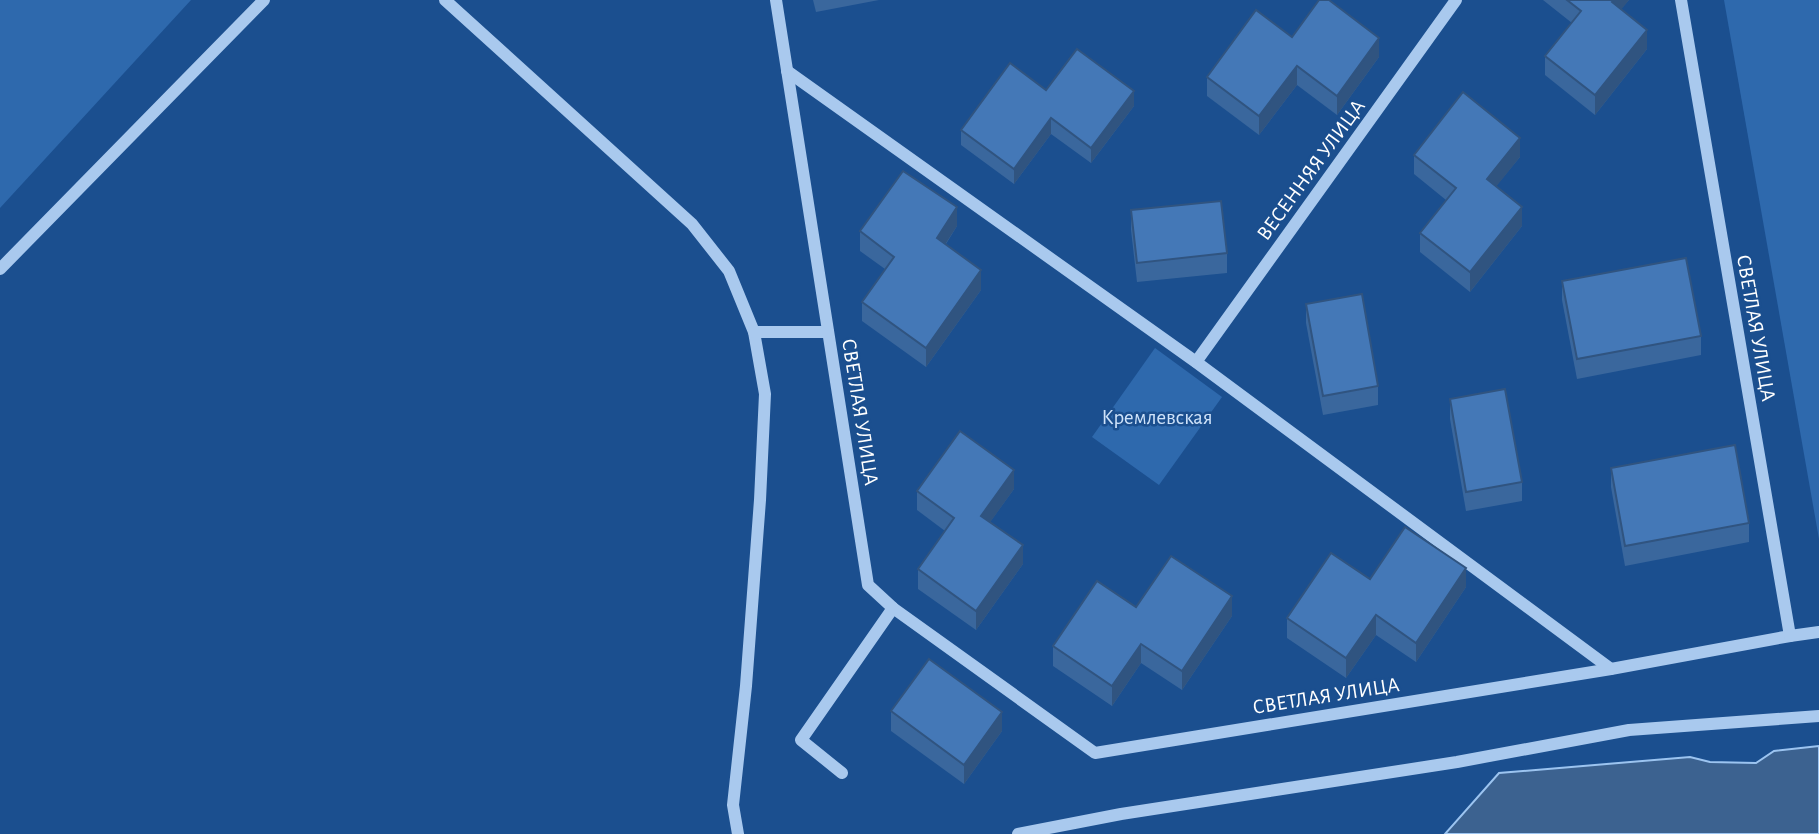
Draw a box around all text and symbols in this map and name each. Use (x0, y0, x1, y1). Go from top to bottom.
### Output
street label: ВЕСЕННЯЯ УЛИЦА (1253, 96, 1369, 244)
street label: СВЕТЛАЯ УЛИЦА (1733, 253, 1779, 403)
street label: СВЕТЛАЯ УЛИЦА (838, 337, 882, 487)
park label: Кремлевская (1101, 407, 1213, 428)
street label: СВЕТЛАЯ УЛИЦА (1251, 674, 1401, 718)

